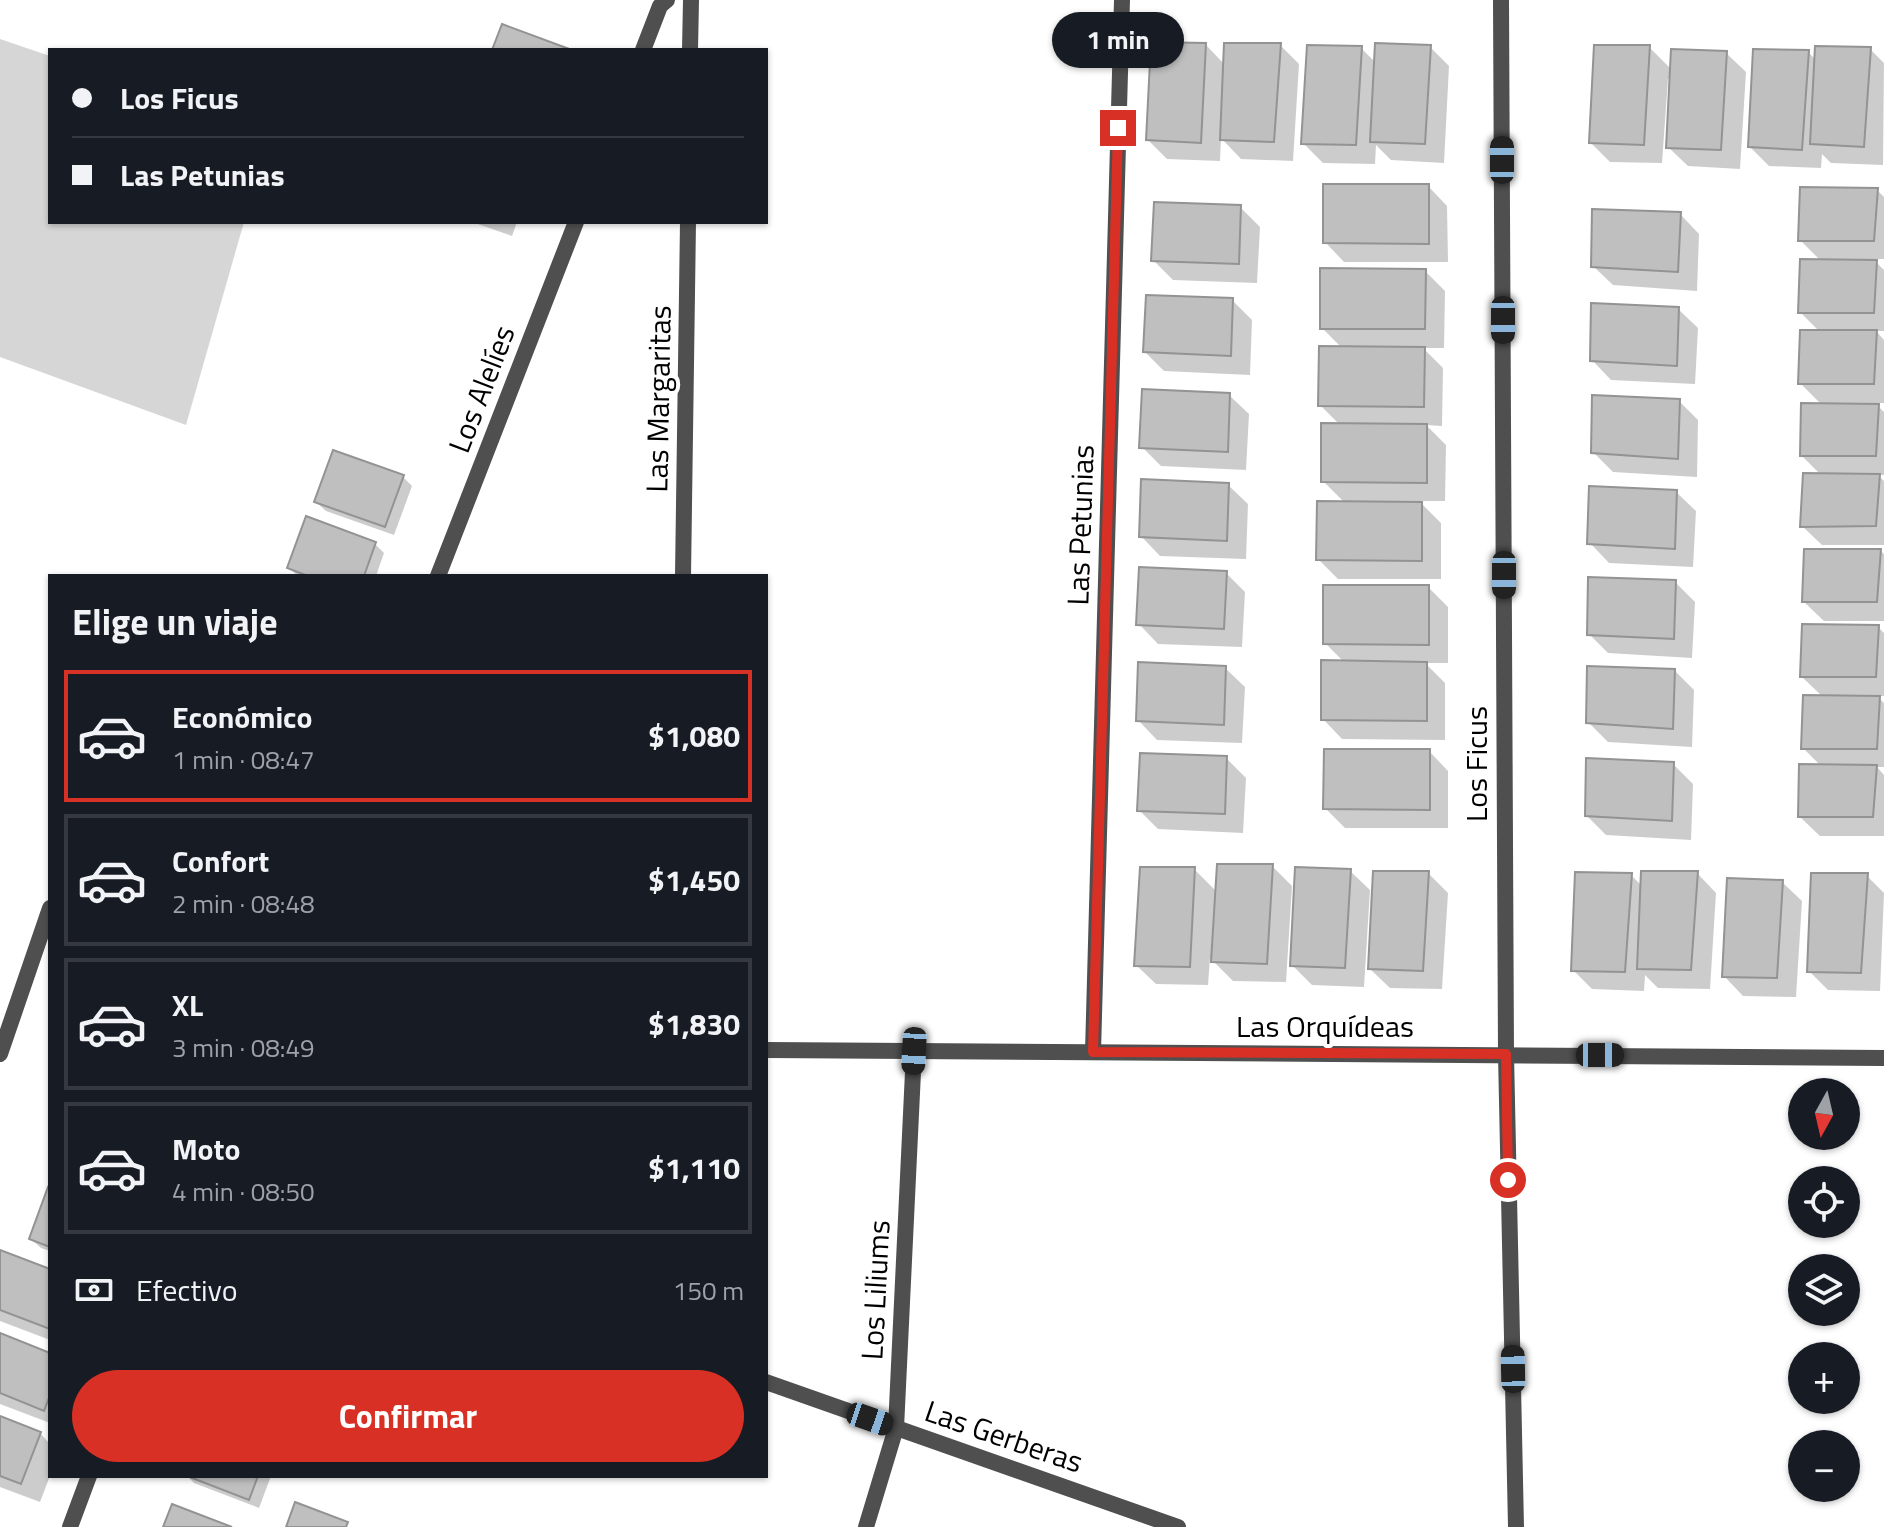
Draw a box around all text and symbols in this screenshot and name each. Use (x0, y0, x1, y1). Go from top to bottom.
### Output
callout: 1 min (1052, 12, 1184, 68)
text: 1 min (1086, 20, 1150, 59)
text: Los Ficus (120, 75, 239, 121)
route end (1100, 110, 1136, 146)
car (1490, 136, 1514, 184)
text: Las Petunias (120, 152, 285, 198)
car (1491, 296, 1515, 344)
street label: Las Margaritas (633, 305, 683, 493)
street label: Los Alelíes (436, 319, 526, 459)
street label: Las Petunias (1054, 444, 1106, 606)
car (1492, 551, 1516, 599)
text: Elige un viaje (72, 594, 278, 649)
text: Económico (172, 694, 312, 740)
icon: car (76, 700, 148, 772)
street label: Los Ficus (1453, 706, 1499, 822)
text: $1,080 (648, 713, 740, 759)
text: 1 min · 08:47 (172, 740, 315, 779)
text: Confort (172, 838, 269, 884)
icon: car (76, 844, 148, 916)
text: $1,450 (648, 857, 740, 903)
text: 2 min · 08:48 (172, 884, 315, 923)
text: XL (172, 982, 203, 1028)
icon: car (76, 988, 148, 1060)
text: $1,830 (648, 1001, 740, 1047)
street label: Las Orquídeas (1236, 1003, 1414, 1049)
car (901, 1026, 927, 1076)
text: 3 min · 08:49 (172, 1028, 315, 1067)
car (1576, 1043, 1624, 1067)
north arrow (1788, 1078, 1860, 1150)
map controls (1788, 1078, 1860, 1502)
text: Moto (172, 1126, 240, 1172)
icon: car (76, 1132, 148, 1204)
text: $1,110 (648, 1145, 740, 1191)
route start (1490, 1162, 1526, 1198)
button: locate (1788, 1166, 1860, 1238)
text: 4 min · 08:50 (172, 1172, 315, 1211)
street label: Los Liliums (848, 1219, 902, 1361)
button: layers (1788, 1254, 1860, 1326)
text: Efectivo (136, 1267, 238, 1313)
icon: cash (72, 1268, 116, 1312)
text: 150 m (673, 1271, 744, 1310)
button: + (1788, 1342, 1860, 1414)
car (1501, 1345, 1525, 1393)
button: Confirmar (72, 1370, 744, 1462)
street label: Las Gerberas (919, 1388, 1089, 1484)
car (843, 1400, 897, 1438)
button: − (1788, 1430, 1860, 1502)

